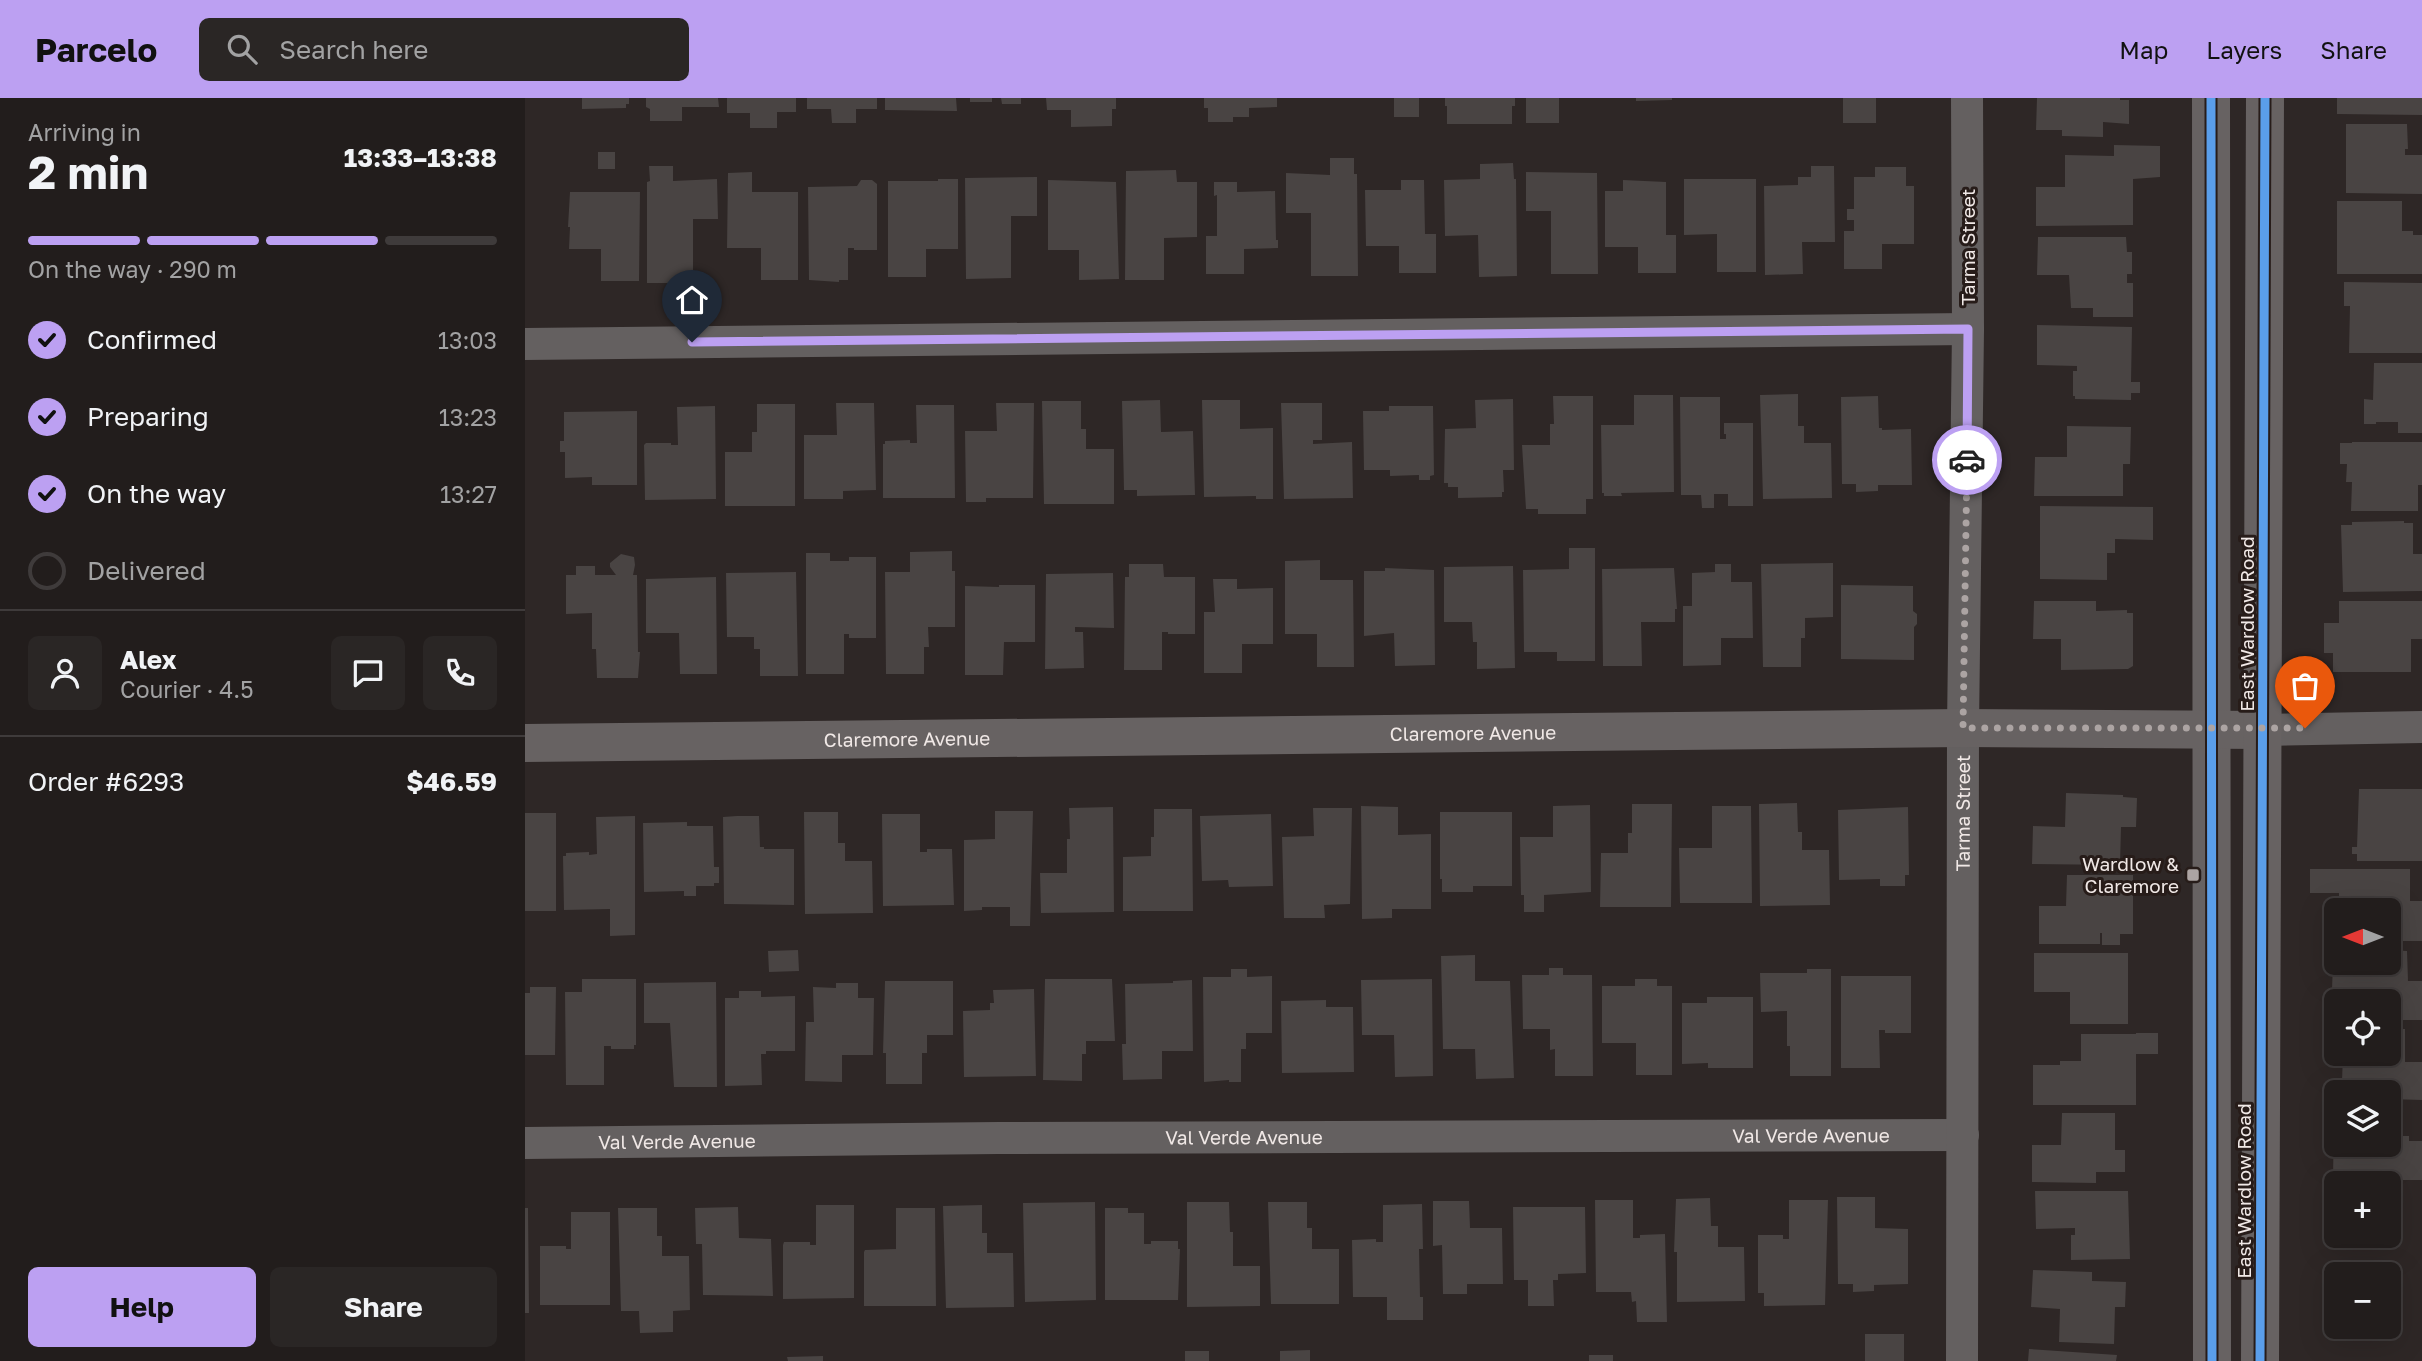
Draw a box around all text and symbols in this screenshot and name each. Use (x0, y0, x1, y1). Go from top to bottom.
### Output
search box (199, 18, 689, 81)
text: Parcelo (35, 30, 157, 69)
icon: search (223, 30, 261, 68)
text: Search here (279, 34, 428, 65)
text: Map (2119, 35, 2168, 64)
text: Layers (2206, 35, 2282, 64)
text: Share (2320, 35, 2387, 64)
text: Arriving in (28, 118, 141, 146)
text: 13:33–13:38 (344, 142, 497, 173)
text: 2 min (28, 144, 148, 199)
street label: Tarma Street (1956, 189, 1979, 305)
text: On the way · 290 m (28, 255, 237, 283)
pin (662, 270, 722, 342)
icon: home (673, 281, 711, 319)
icon: check (28, 321, 66, 359)
text: Confirmed (87, 324, 217, 355)
text: 13:03 (438, 326, 497, 354)
icon: check (28, 398, 66, 436)
text: Preparing (87, 401, 209, 432)
text: 13:23 (439, 403, 497, 431)
courier (1932, 425, 2002, 495)
icon: car (1948, 441, 1986, 479)
icon: check (28, 475, 66, 513)
text: On the way (87, 478, 226, 509)
text: 13:27 (440, 480, 497, 508)
street label: East Wardlow Road (2235, 536, 2258, 712)
text: Delivered (87, 555, 206, 586)
button: person (28, 636, 102, 710)
button: chat (331, 636, 405, 710)
button: phone (423, 636, 497, 710)
text: Alex (120, 644, 177, 675)
pin (2275, 656, 2335, 728)
icon: bag (2286, 667, 2324, 705)
text: Courier · 4.5 (120, 675, 253, 703)
street label: Claremore Avenue (1390, 720, 1556, 745)
street label: Claremore Avenue (824, 726, 990, 751)
street label: Tarma Street (1951, 755, 1974, 871)
text: Order #6293 (28, 766, 184, 797)
text: $46.59 (406, 766, 497, 797)
place label: Wardlow & Claremore (2082, 852, 2179, 897)
marker: Wardlow & Claremore (2185, 867, 2201, 883)
north arrow (2324, 898, 2401, 975)
map controls (2324, 898, 2401, 1339)
button: locate (2324, 989, 2401, 1066)
button: layers (2324, 1080, 2401, 1157)
street label: East Wardlow Road (2232, 1103, 2255, 1279)
street label: Val Verde Avenue (1732, 1123, 1890, 1147)
street label: Val Verde Avenue (1165, 1125, 1323, 1148)
street label: Val Verde Avenue (598, 1129, 756, 1153)
button: + (2324, 1171, 2401, 1248)
button: − (2324, 1262, 2401, 1339)
button: Help (28, 1267, 256, 1347)
button: Share (270, 1267, 497, 1347)

